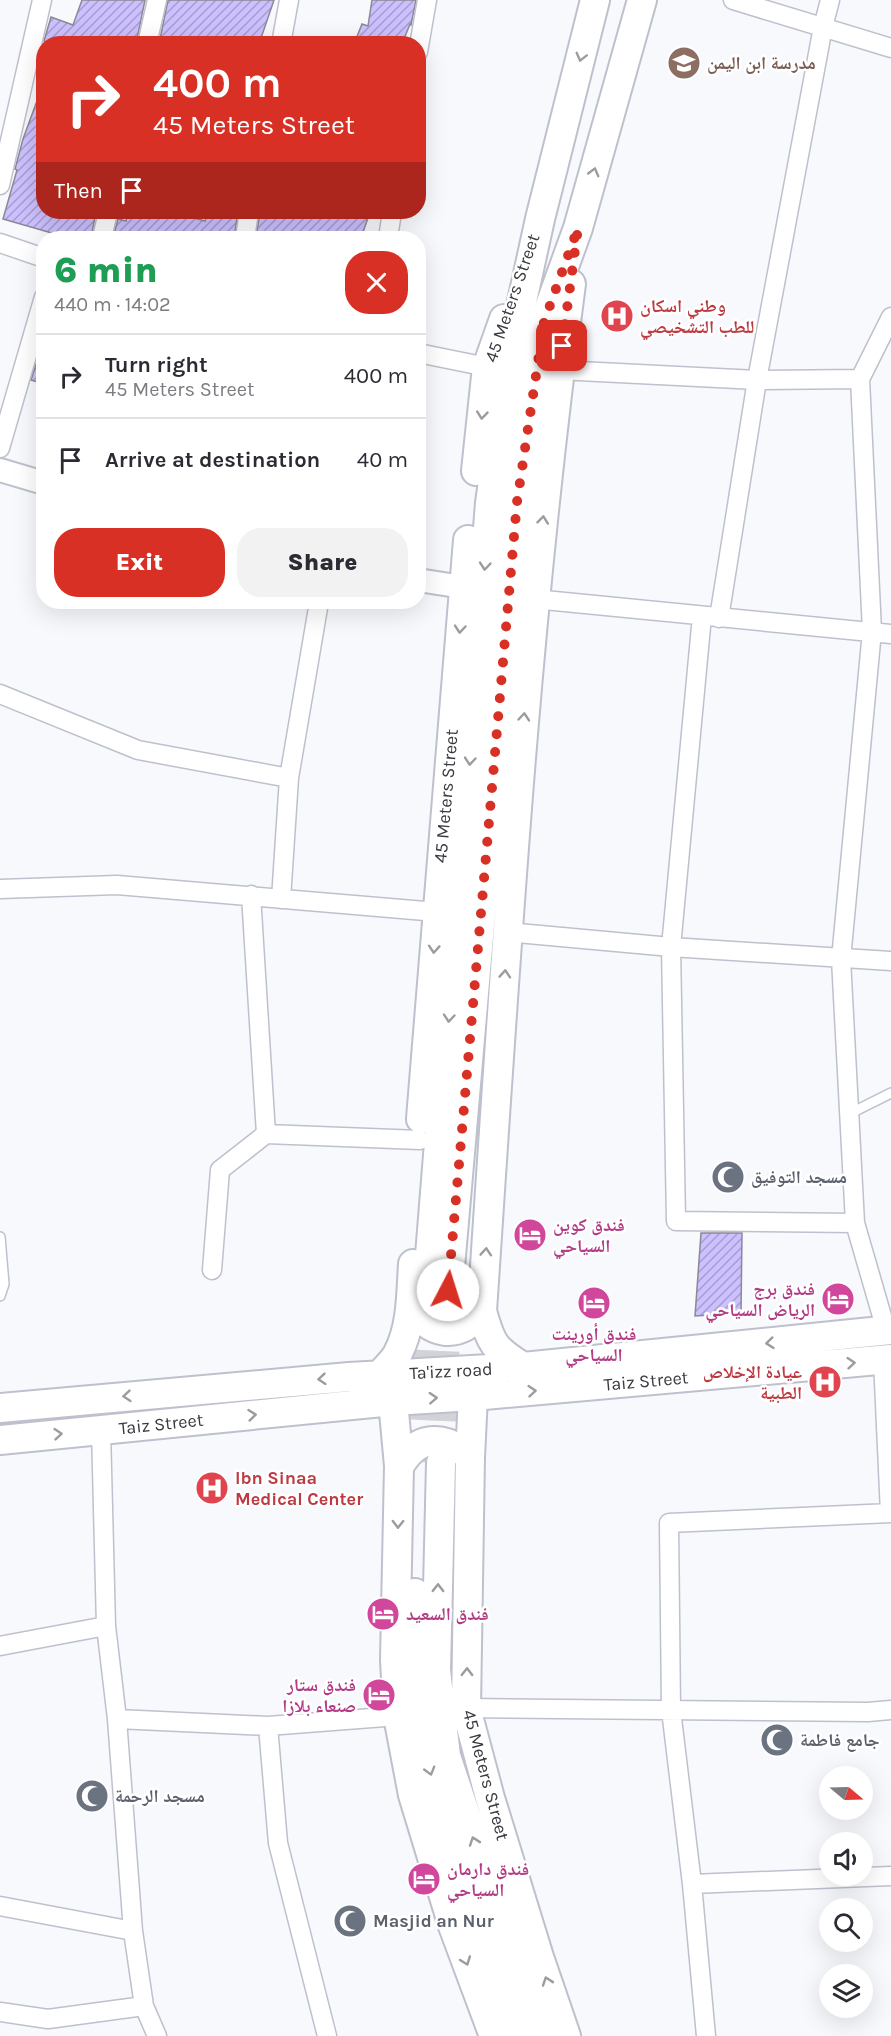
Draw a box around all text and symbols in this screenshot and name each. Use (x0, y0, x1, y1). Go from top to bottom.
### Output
school or university icon: مدرسة ابن اليمن (666, 45, 702, 81)
one-way arrow (576, 51, 588, 62)
place label: مدرسة ابن اليمن (707, 52, 816, 74)
text: 400 m (153, 58, 282, 108)
icon: right (54, 60, 132, 138)
text: 45 Meters Street (153, 109, 355, 141)
one-way arrow (587, 167, 599, 178)
icon: arrive (115, 174, 148, 207)
text: Then (54, 178, 103, 204)
street label: 45 Meters Street (480, 231, 544, 365)
text: 6 min (54, 249, 158, 291)
button: close (345, 251, 408, 314)
text: 440 m · 14:02 (54, 293, 171, 316)
place label: وطني اسكان للطب التشخيصي (640, 295, 754, 341)
hospital icon: وطني اسكان للطب التشخيصي (599, 298, 635, 334)
pin (536, 320, 587, 371)
icon: arrive (545, 329, 578, 362)
text: Turn right (105, 352, 208, 378)
icon: right (54, 360, 87, 393)
text: 400 m (344, 363, 408, 389)
text: 45 Meters Street (105, 378, 255, 401)
one-way arrow (476, 410, 489, 419)
icon: arrive (54, 444, 87, 477)
text: Arrive at destination (105, 447, 320, 473)
text: 40 m (357, 447, 408, 473)
one-way arrow (536, 515, 548, 524)
button: Exit (54, 528, 225, 597)
button: Share (237, 528, 408, 597)
one-way arrow (479, 562, 492, 571)
one-way arrow (453, 625, 466, 634)
one-way arrow (518, 712, 531, 721)
street label: 45 Meters Street (429, 728, 463, 864)
one-way arrow (463, 756, 476, 765)
one-way arrow (428, 945, 441, 954)
one-way arrow (498, 970, 511, 979)
one-way arrow (443, 1013, 456, 1022)
mosque icon: مسجد التوفيق (710, 1159, 746, 1195)
place label: مسجد التوفيق (751, 1166, 847, 1188)
place label: فندق كوين السياحي (553, 1214, 625, 1260)
hotel icon: فندق كوين السياحي (512, 1217, 548, 1253)
one-way arrow (479, 1248, 492, 1257)
position arrow (416, 1258, 480, 1322)
place label: فندق برج الرياض السياحي (705, 1278, 815, 1324)
hotel icon: فندق برج الرياض السياحي (820, 1281, 856, 1317)
hotel icon: فندق أورينت السياحي (576, 1285, 612, 1321)
place label: فندق أورينت السياحي (552, 1323, 636, 1369)
one-way arrow (766, 1336, 775, 1349)
one-way arrow (847, 1357, 856, 1370)
street label: Ta'izz road (409, 1358, 493, 1384)
place label: عيادة الإخلاص الطبية (703, 1361, 802, 1404)
hospital icon: عيادة الإخلاص الطبية (807, 1364, 843, 1400)
street label: Taiz Street (603, 1366, 689, 1396)
one-way arrow (317, 1372, 326, 1385)
one-way arrow (527, 1385, 536, 1398)
one-way arrow (123, 1389, 132, 1402)
one-way arrow (429, 1392, 438, 1405)
street label: Taiz Street (118, 1409, 205, 1439)
one-way arrow (248, 1409, 257, 1422)
one-way arrow (54, 1428, 63, 1441)
place label: Ibn Sinaa Medical Center (235, 1467, 363, 1510)
hospital icon: Ibn Sinaa Medical Center (194, 1470, 230, 1506)
one-way arrow (392, 1520, 404, 1529)
one-way arrow (432, 1584, 444, 1593)
hotel icon: فندق السعيد (365, 1596, 401, 1632)
place label: فندق السعيد (406, 1603, 489, 1625)
one-way arrow (461, 1667, 473, 1676)
place label: فندق ستار صنعاء بلازا (282, 1674, 356, 1717)
hotel icon: فندق ستار صنعاء بلازا (361, 1677, 397, 1713)
street label: 45 Meters Street (458, 1707, 514, 1843)
mosque icon: جامع فاطمة (759, 1722, 795, 1758)
place label: جامع فاطمة (800, 1729, 880, 1752)
one-way arrow (423, 1765, 435, 1776)
north arrow (819, 1766, 873, 1820)
map controls (819, 1766, 873, 2018)
mosque icon: مسجد الرحمة (74, 1778, 110, 1814)
place label: مسجد الرحمة (115, 1785, 205, 1807)
button: sound (819, 1832, 873, 1886)
one-way arrow (469, 1836, 482, 1847)
place label: فندق دارمان السياحي (447, 1858, 529, 1904)
hotel icon: فندق دارمان السياحي (406, 1861, 442, 1897)
button: search (819, 1898, 873, 1952)
mosque icon: Masjid an Nur (332, 1903, 368, 1939)
place label: Masjid an Nur (373, 1910, 494, 1932)
one-way arrow (459, 1955, 472, 1966)
button: layers (819, 1964, 873, 2018)
one-way arrow (542, 1976, 555, 1987)

